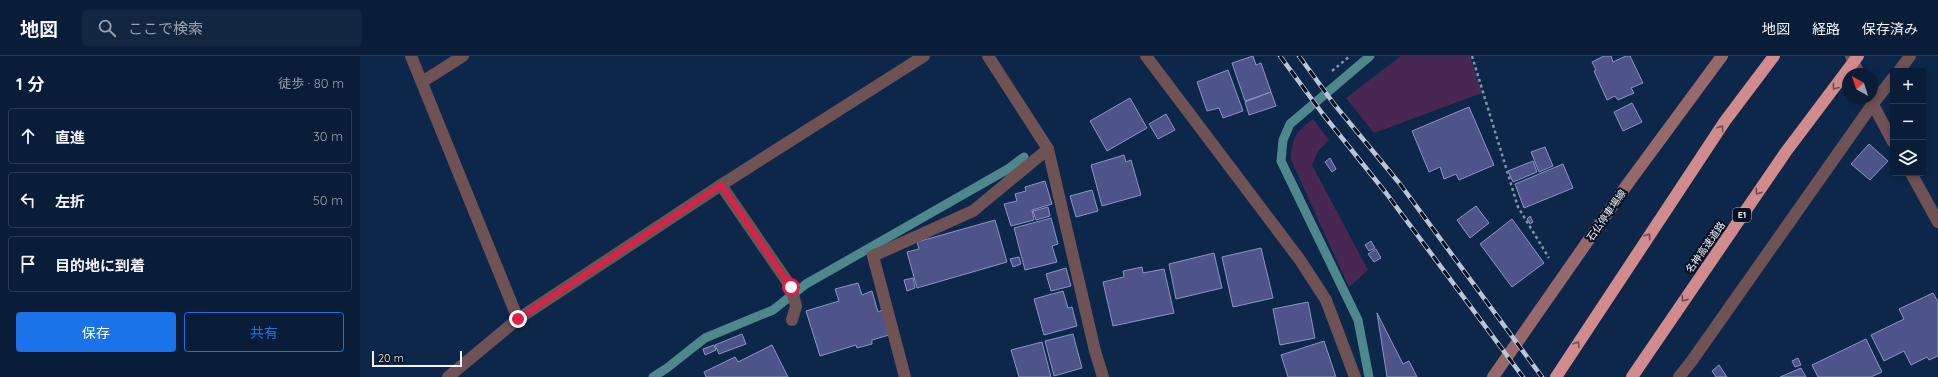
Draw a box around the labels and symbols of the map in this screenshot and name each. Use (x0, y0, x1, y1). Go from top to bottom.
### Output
north arrow (1842, 68, 1878, 104)
one-way arrow (1832, 83, 1839, 90)
one-way arrow (1716, 125, 1724, 132)
street label: 石仏停車場線 (1584, 187, 1629, 244)
one-way arrow (1755, 188, 1763, 195)
road number: E1 (1733, 208, 1751, 222)
street label: 名神高速道路 (1683, 219, 1728, 276)
one-way arrow (1643, 233, 1651, 240)
route start (782, 278, 800, 296)
one-way arrow (1681, 295, 1689, 302)
route end (509, 310, 527, 328)
one-way arrow (1572, 341, 1579, 348)
scale bar (372, 349, 462, 368)

